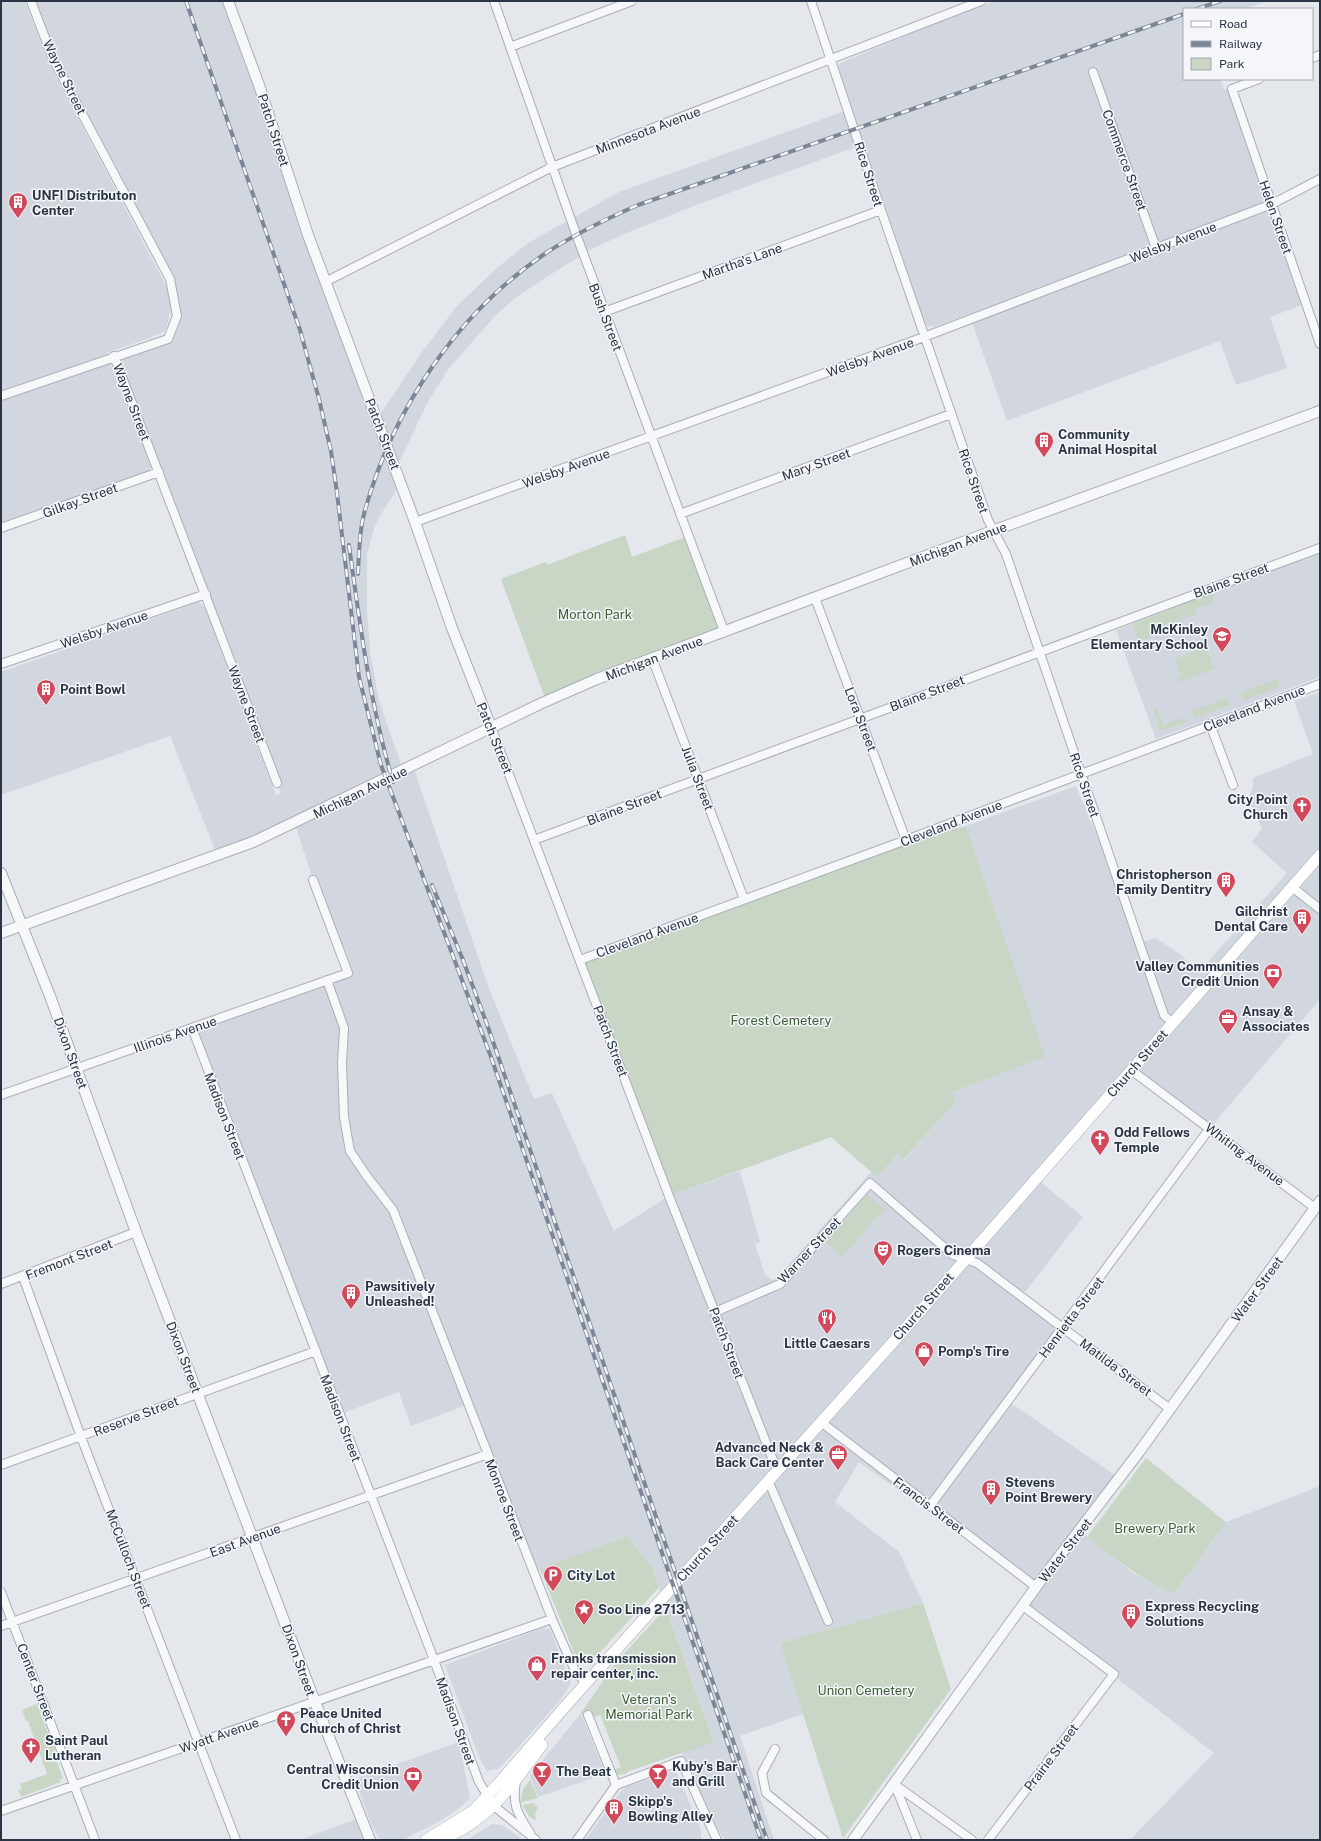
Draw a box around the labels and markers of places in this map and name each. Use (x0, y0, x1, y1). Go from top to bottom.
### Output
place label: UNFI Distributon Center (32, 188, 136, 218)
building icon: UNFI Distributon Center (7, 191, 29, 219)
place label: Community Animal Hospital (1058, 427, 1157, 457)
building icon: Community Animal Hospital (1033, 430, 1055, 458)
place label: McKinley Elementary School (1090, 622, 1209, 652)
school or university icon: McKinley Elementary School (1211, 625, 1233, 653)
building icon: Point Bowl (35, 678, 57, 706)
place label: Point Bowl (60, 682, 126, 697)
place label: City Point Church (1227, 792, 1288, 822)
church icon: City Point Church (1291, 795, 1313, 823)
place label: Christopherson Family Dentitry (1116, 867, 1213, 897)
building icon: Christopherson Family Dentitry (1215, 870, 1237, 898)
place label: Gilchrist Dental Care (1214, 904, 1288, 934)
building icon: Gilchrist Dental Care (1291, 907, 1313, 935)
place label: Valley Communities Credit Union (1135, 959, 1259, 989)
bank icon: Valley Communities Credit Union (1262, 962, 1284, 990)
place label: Ansay & Associates (1242, 1004, 1310, 1034)
office icon: Ansay & Associates (1217, 1007, 1239, 1035)
place label: Odd Fellows Temple (1114, 1125, 1190, 1155)
church icon: Odd Fellows Temple (1089, 1128, 1111, 1156)
theatre icon: Rogers Cinema (872, 1239, 894, 1267)
place label: Rogers Cinema (897, 1243, 991, 1258)
place label: Pawsitively Unleashed! (365, 1279, 436, 1309)
building icon: Pawsitively Unleashed! (340, 1282, 362, 1310)
restaurant icon: Little Caesars (816, 1307, 838, 1335)
place label: Little Caesars (784, 1336, 870, 1351)
shop icon: Pomp's Tire (913, 1340, 935, 1368)
place label: Pomp's Tire (938, 1344, 1009, 1359)
place label: Advanced Neck & Back Care Center (715, 1440, 825, 1470)
office icon: Advanced Neck & Back Care Center (827, 1443, 849, 1471)
place label: Stevens Point Brewery (1005, 1475, 1093, 1505)
building icon: Stevens Point Brewery (980, 1478, 1002, 1506)
parking icon: City Lot (542, 1564, 564, 1592)
place label: City Lot (567, 1568, 615, 1583)
place icon: Soo Line 2713 (573, 1598, 595, 1626)
place label: Express Recycling Solutions (1145, 1599, 1259, 1629)
place label: Soo Line 2713 (598, 1602, 685, 1617)
building icon: Express Recycling Solutions (1120, 1602, 1142, 1630)
place label: Franks transmission repair center, inc. (551, 1651, 676, 1681)
shop icon: Franks transmission repair center, inc. (526, 1654, 548, 1682)
place label: Peace United Church of Christ (300, 1706, 401, 1736)
church icon: Peace United Church of Christ (275, 1709, 297, 1737)
place label: Saint Paul Lutheran (45, 1733, 108, 1763)
church icon: Saint Paul Lutheran (20, 1736, 42, 1764)
place label: Kuby's Bar and Grill (672, 1759, 738, 1789)
bar icon: The Beat (531, 1760, 553, 1788)
place label: Central Wisconsin Credit Union (286, 1762, 399, 1792)
bar icon: Kuby's Bar and Grill (647, 1762, 669, 1790)
place label: The Beat (556, 1764, 611, 1779)
bank icon: Central Wisconsin Credit Union (402, 1765, 424, 1793)
place label: Skipp's Bowling Alley (628, 1794, 714, 1824)
building icon: Skipp's Bowling Alley (603, 1797, 625, 1825)

